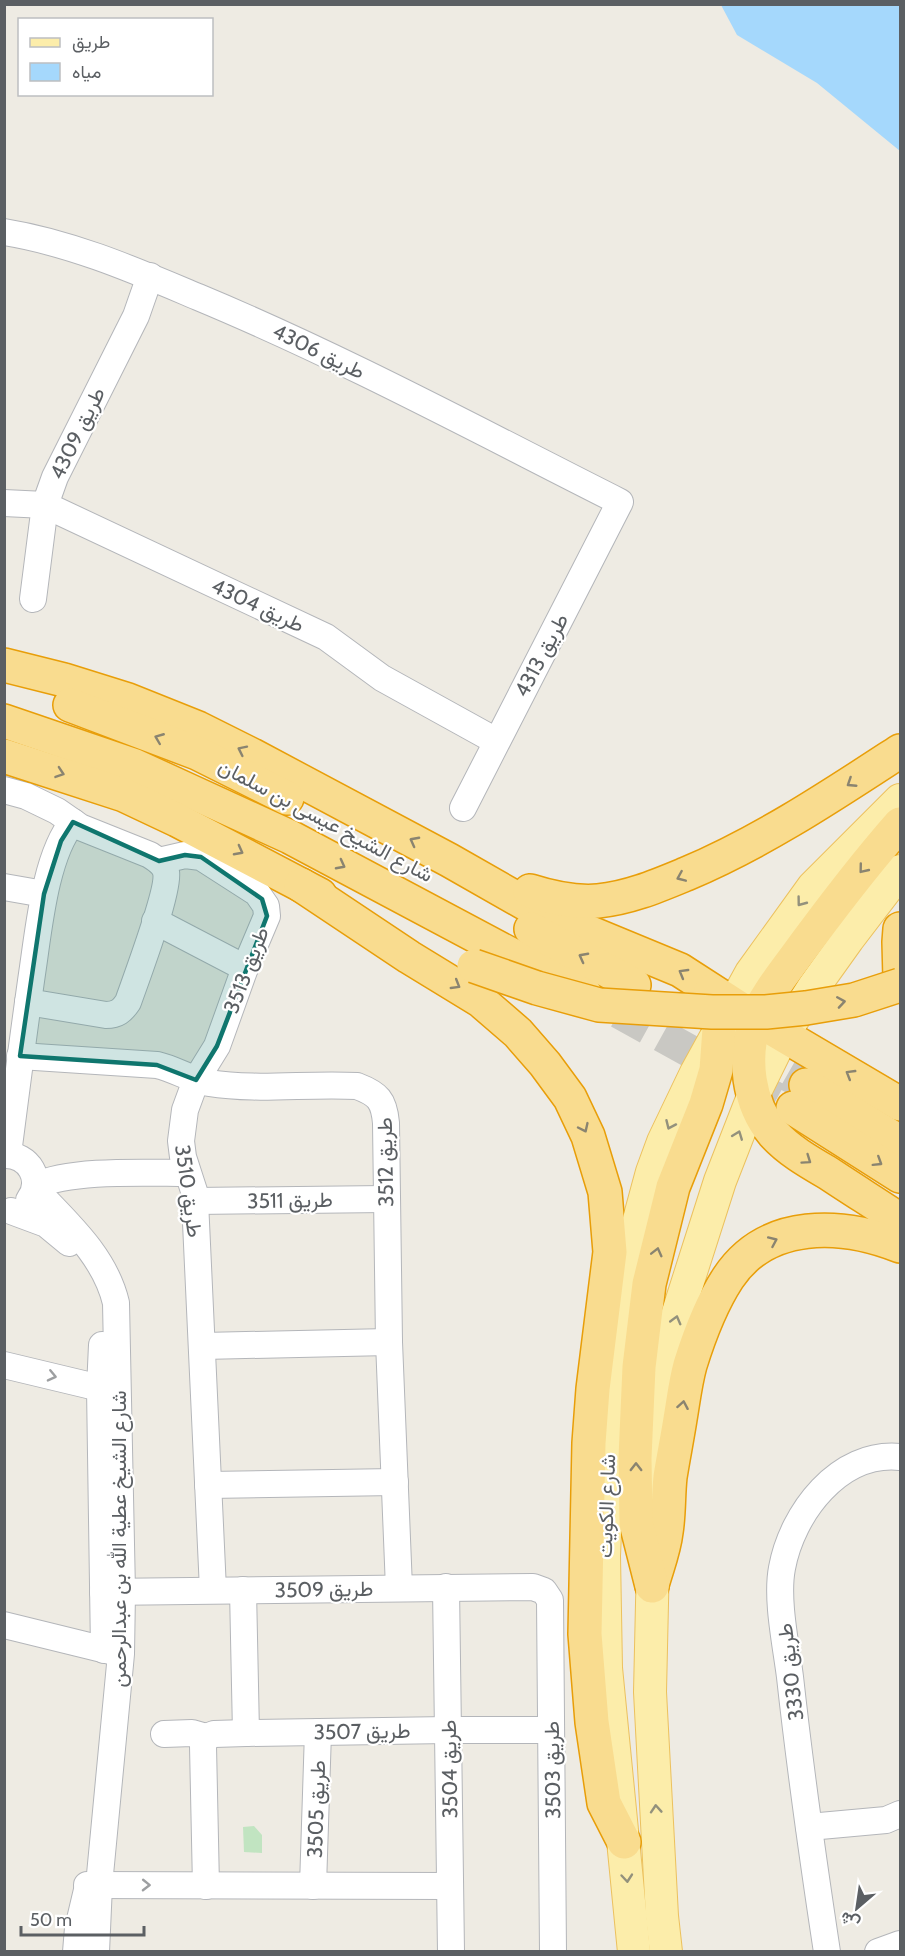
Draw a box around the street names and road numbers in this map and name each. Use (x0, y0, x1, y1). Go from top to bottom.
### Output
street label: طريق 4306 (268, 318, 369, 385)
street label: طريق 4309 (44, 383, 111, 484)
street label: طريق 4304 (207, 573, 308, 638)
street label: طريق 4313 (509, 609, 574, 701)
street label: شارع الشيخ عيسى بن سلمان (214, 753, 437, 889)
street label: طريق 3513 (218, 923, 275, 1017)
street label: طريق 3512 (372, 1117, 399, 1207)
street label: طريق 3510 (169, 1143, 208, 1239)
street label: طريق 3511 (247, 1187, 333, 1214)
street label: شارع الشيخ عطية الله بن عبدالرحمن (106, 1390, 133, 1688)
street label: شارع الكويت (592, 1454, 622, 1558)
street label: طريق 3509 (275, 1576, 374, 1603)
street label: طريق 3330 (772, 1622, 809, 1722)
street label: طريق 3507 (313, 1718, 411, 1745)
street label: طريق 3504 (436, 1719, 463, 1819)
street label: طريق 3503 (539, 1721, 566, 1819)
street label: طريق 3505 (302, 1760, 331, 1858)

